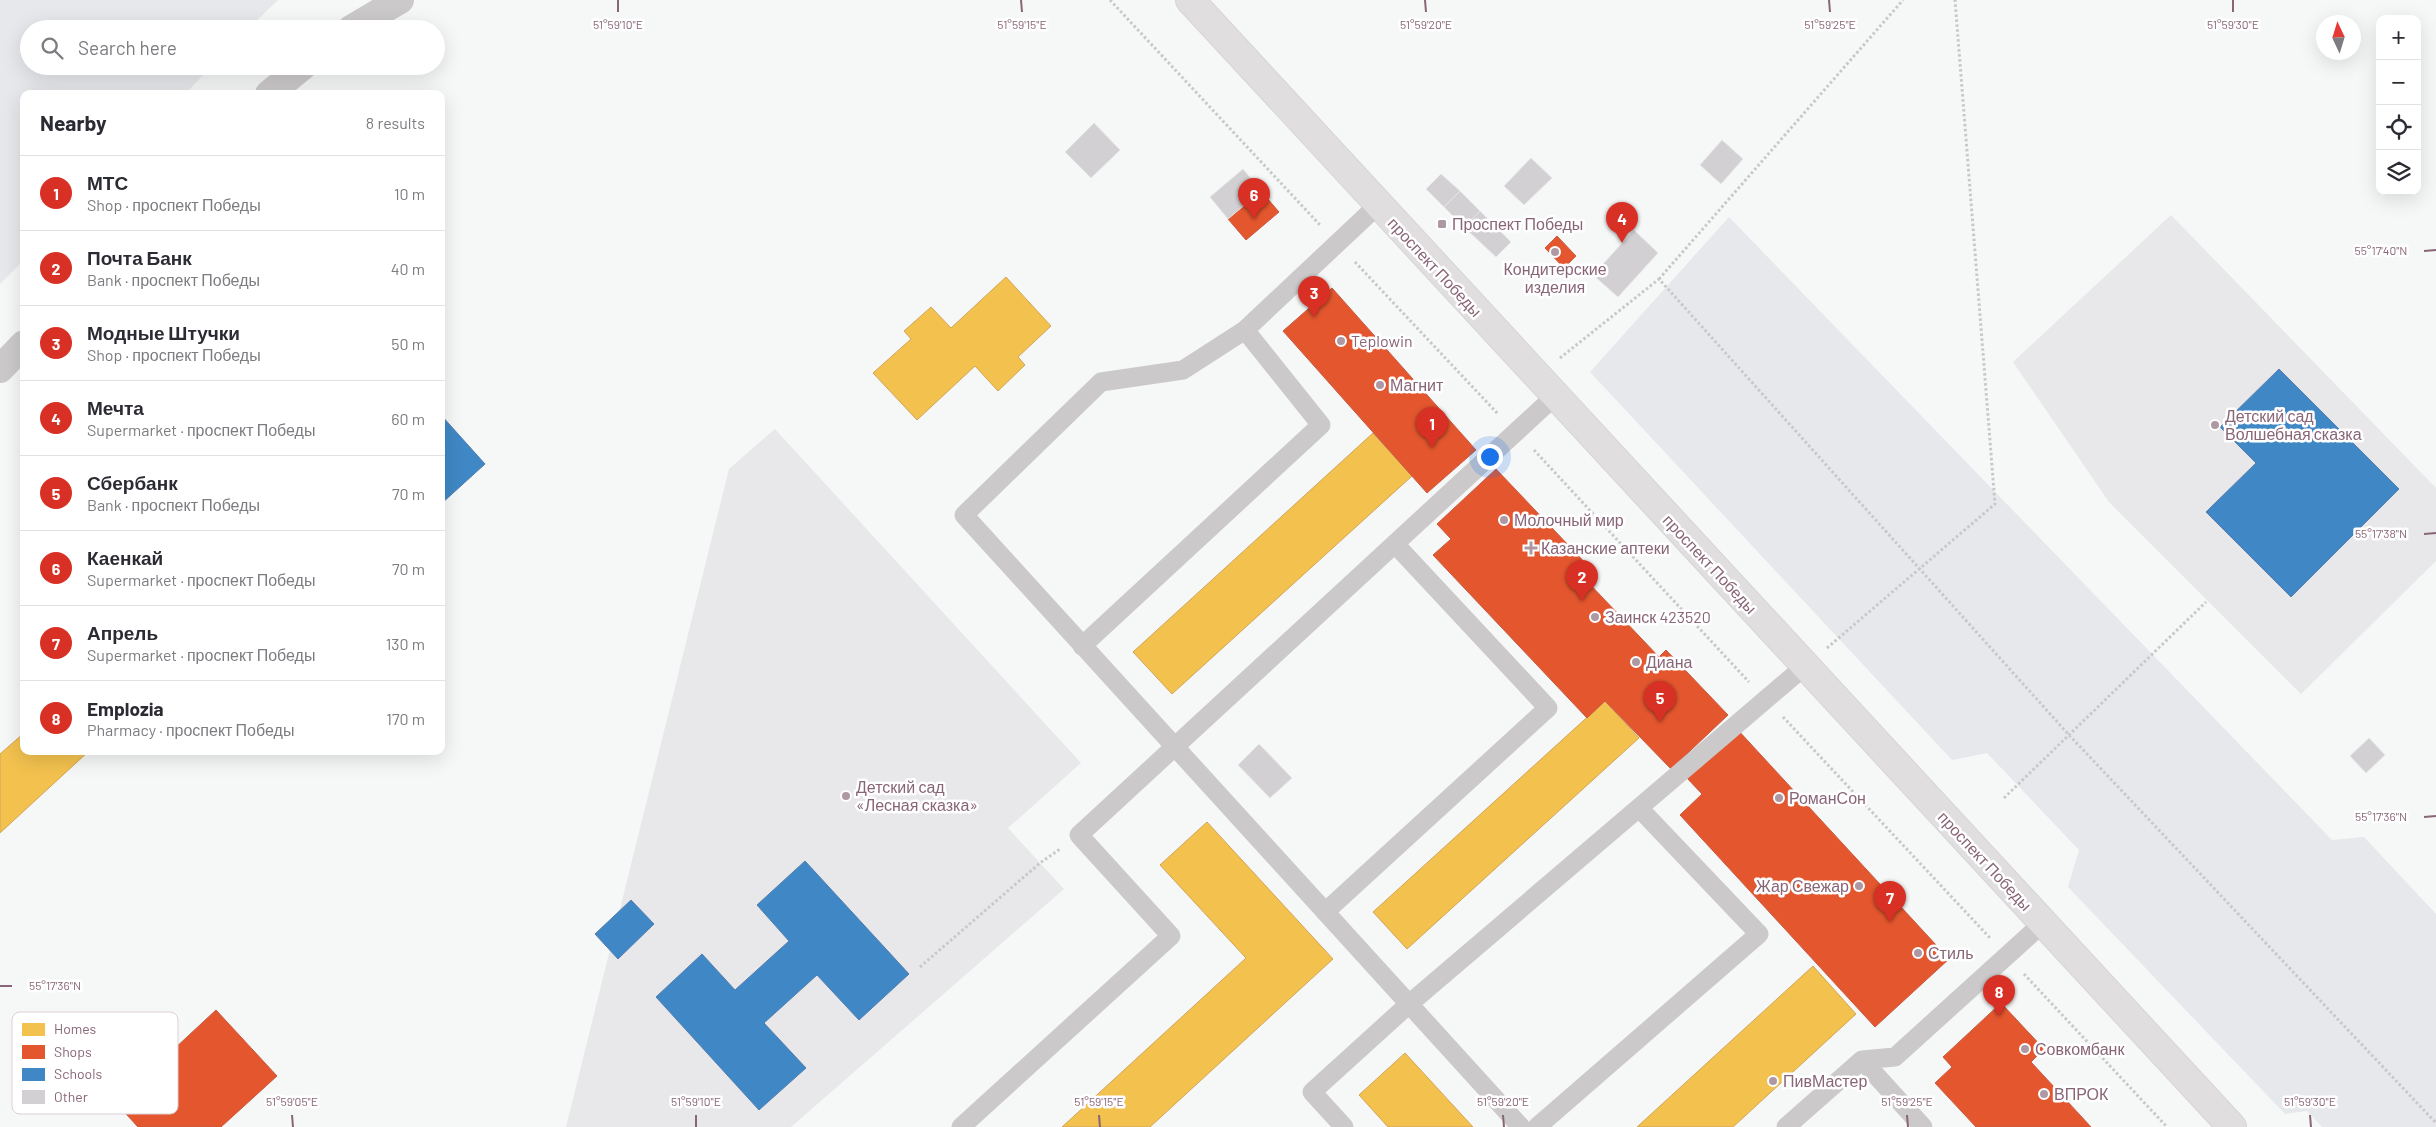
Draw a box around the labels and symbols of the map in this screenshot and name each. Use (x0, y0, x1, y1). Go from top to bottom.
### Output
north arrow (2316, 15, 2361, 60)
text: 51°59'10"E (593, 17, 643, 31)
text: 51°59'15"E (997, 17, 1047, 31)
text: 51°59'20"E (1400, 17, 1452, 31)
text: 51°59'25"E (1804, 17, 1856, 31)
text: 51°59'30"E (2207, 17, 2259, 31)
pin: 6 (1238, 178, 1270, 219)
pin: 4 (1606, 202, 1638, 243)
street label: проспект Победы (1385, 213, 1486, 320)
place label: Проспект Победы (1452, 214, 1583, 233)
marker: Проспект Победы (1436, 218, 1448, 230)
text: 55°17'40"N (2355, 243, 2407, 257)
marker: Кондитерские изделия (1549, 246, 1561, 258)
place label: Кондитерские изделия (1503, 259, 1607, 296)
pin: 3 (1298, 276, 1330, 317)
place label: Teplowin (1351, 331, 1413, 350)
marker: Teplowin (1335, 335, 1347, 347)
place label: Магнит (1390, 375, 1444, 394)
marker: Магнит (1374, 379, 1386, 391)
place label: Детский сад Волшебная сказка (2225, 406, 2362, 443)
pin: 1 (1416, 407, 1448, 448)
marker: Детский сад Волшебная сказка (2209, 419, 2221, 431)
your location (1477, 444, 1503, 470)
place label: Молочный мир (1514, 510, 1624, 529)
street label: проспект Победы (1660, 510, 1761, 617)
marker: Молочный мир (1498, 514, 1510, 526)
text: 55°17'38"N (2355, 526, 2407, 540)
place label: Казанские аптеки (1541, 538, 1670, 557)
marker: Казанские аптеки (1525, 542, 1537, 554)
pin: 2 (1566, 560, 1598, 601)
place label: Заинск 423520 (1605, 607, 1711, 626)
marker: Заинск 423520 (1589, 611, 1601, 623)
place label: Диана (1646, 652, 1693, 671)
marker: Диана (1630, 656, 1642, 668)
pin: 5 (1644, 681, 1676, 722)
place label: Детский сад «Лесная сказка» (856, 777, 978, 814)
place label: РоманСон (1789, 788, 1866, 807)
marker: Детский сад «Лесная сказка» (840, 790, 852, 802)
marker: РоманСон (1773, 792, 1785, 804)
street label: проспект Победы (1935, 807, 2036, 914)
text: 55°17'36"N (2355, 809, 2407, 823)
place label: Жар Свежар (1756, 876, 1849, 895)
marker: Жар Свежар (1853, 880, 1865, 892)
pin: 7 (1874, 881, 1906, 922)
place label: Стиль (1928, 943, 1974, 962)
marker: Стиль (1912, 947, 1924, 959)
pin: 8 (1983, 975, 2015, 1016)
text: 55°17'36"N (29, 978, 81, 992)
legend (12, 1012, 178, 1114)
text: Homes (54, 1020, 97, 1037)
place label: Совкомбанк (2035, 1039, 2125, 1058)
text: Shops (54, 1043, 92, 1060)
marker: Совкомбанк (2019, 1043, 2031, 1055)
text: Schools (54, 1065, 102, 1082)
place label: ПивМастер (1783, 1071, 1867, 1090)
marker: ПивМастер (1767, 1075, 1779, 1087)
place label: ВПРОК (2054, 1084, 2109, 1103)
text: Other (54, 1088, 88, 1105)
marker: ВПРОК (2038, 1088, 2050, 1100)
text: 51°59'05"E (266, 1094, 318, 1108)
text: 51°59'10"E (671, 1094, 721, 1108)
text: 51°59'15"E (1074, 1094, 1124, 1108)
text: 51°59'20"E (1477, 1094, 1529, 1108)
text: 51°59'25"E (1881, 1094, 1933, 1108)
text: 51°59'30"E (2284, 1094, 2336, 1108)

